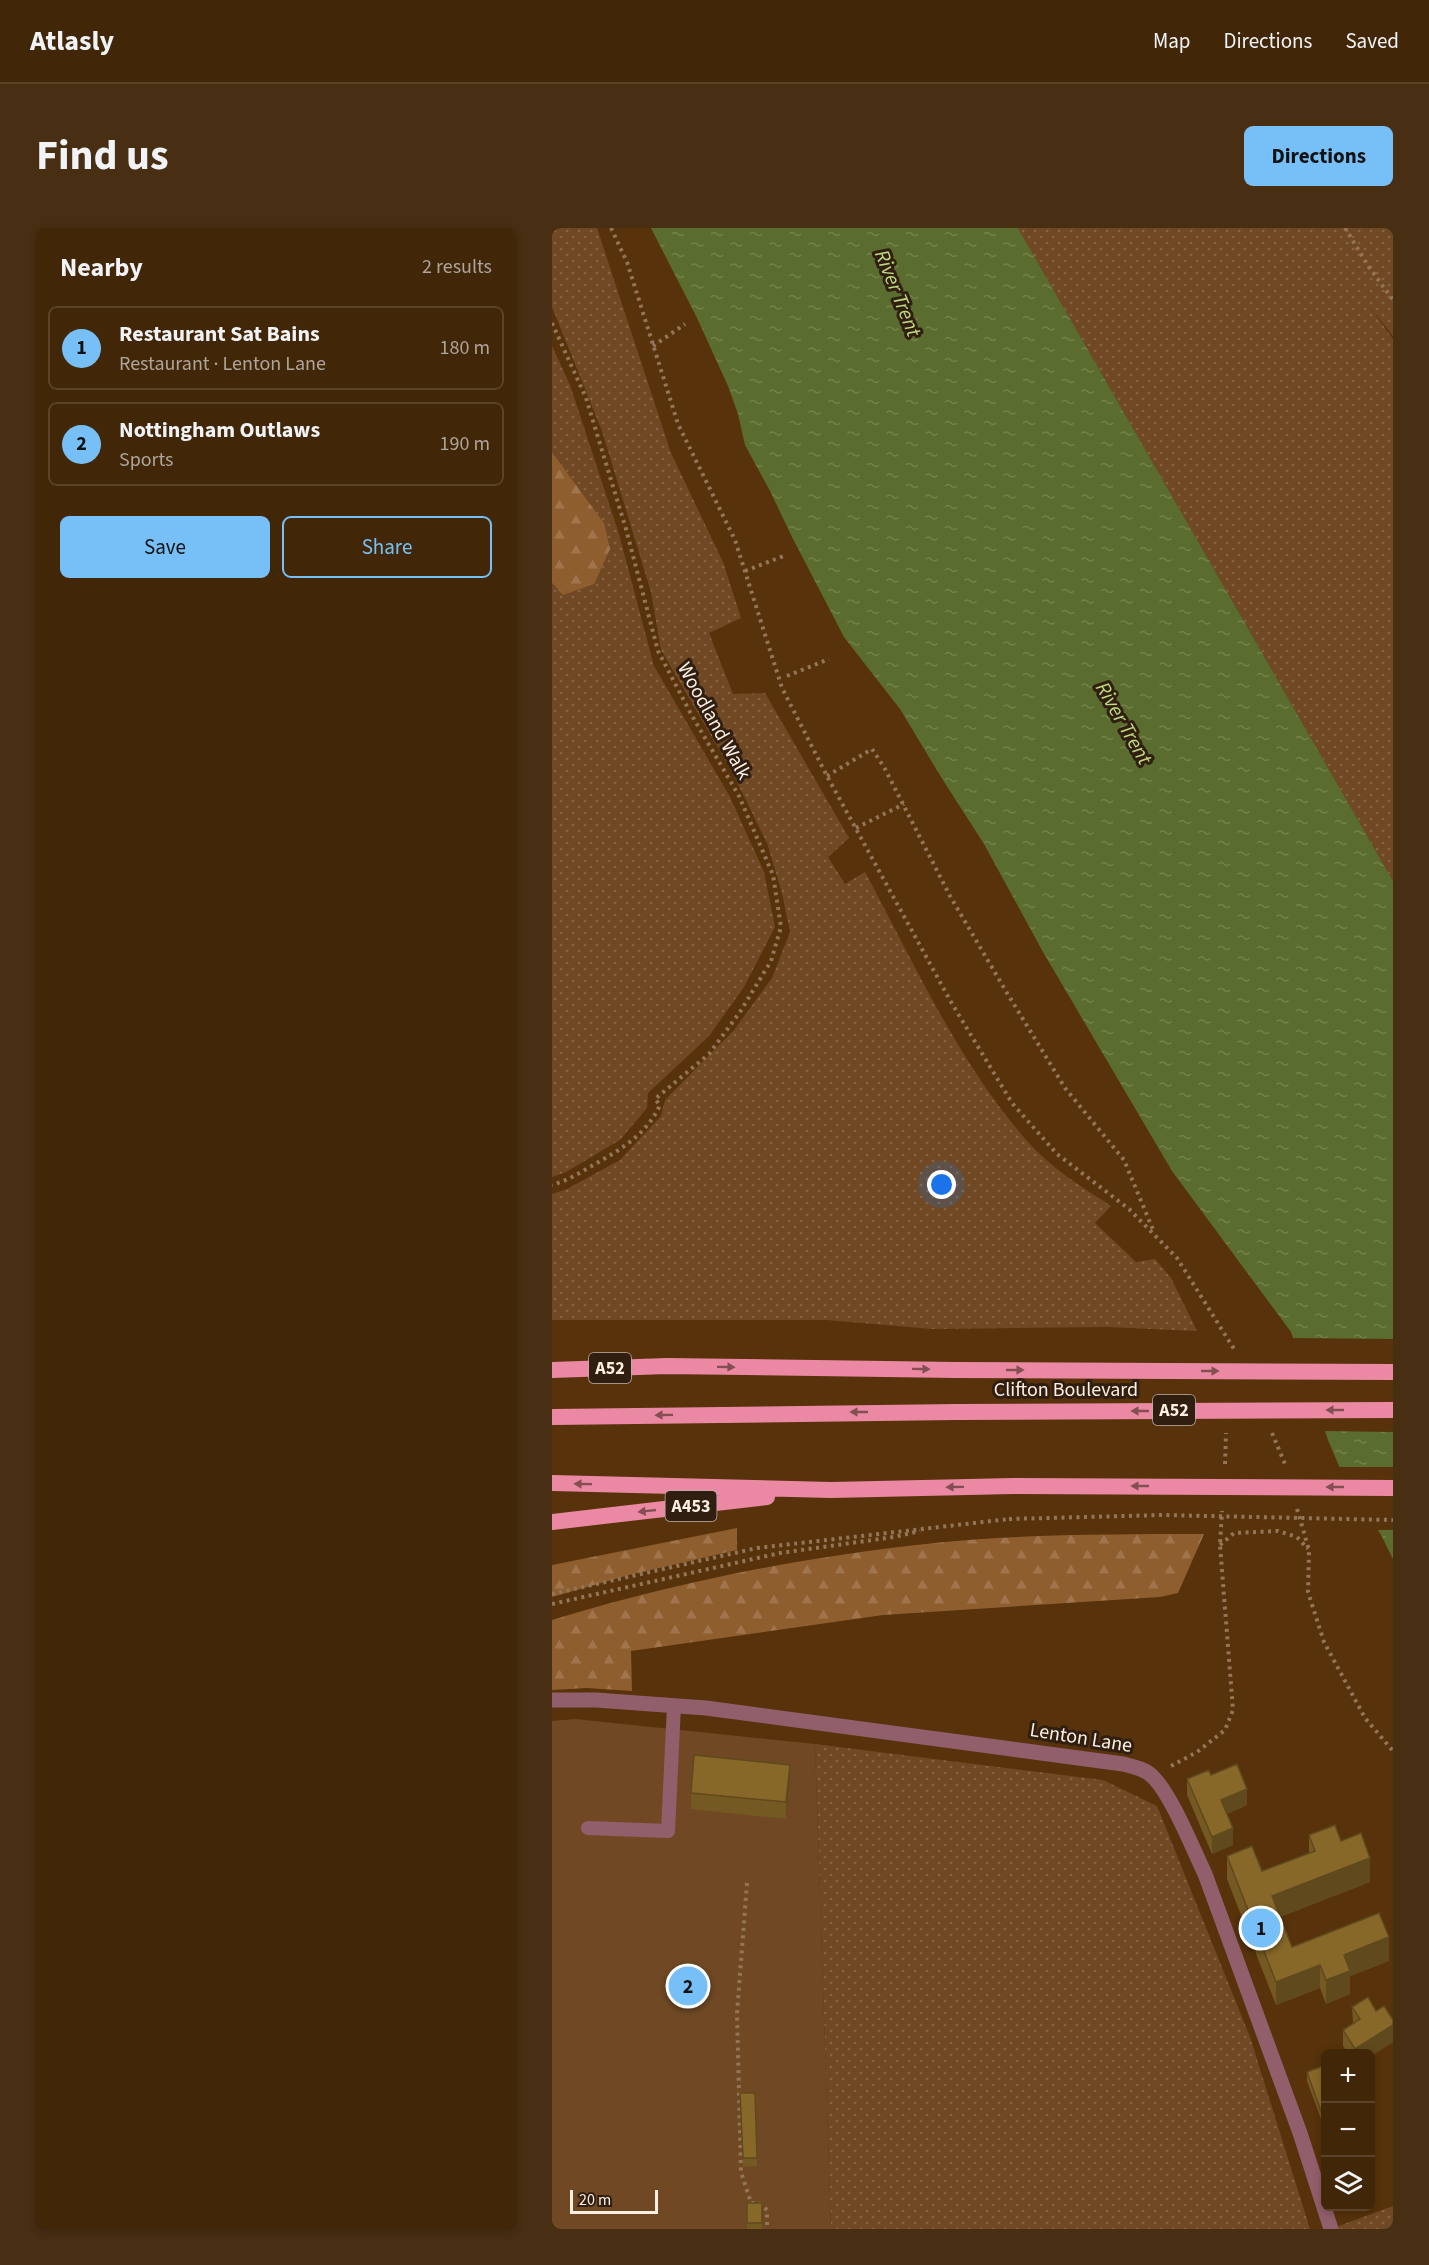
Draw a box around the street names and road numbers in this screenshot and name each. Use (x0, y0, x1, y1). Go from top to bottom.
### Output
street label: Woodland Walk (670, 657, 758, 785)
road number: A52 (589, 1353, 631, 1383)
street label: Clifton Boulevard (994, 1376, 1138, 1404)
road number: A52 (1153, 1395, 1195, 1425)
road number: A453 (666, 1491, 716, 1521)
street label: Lenton Lane (1028, 1716, 1134, 1760)

